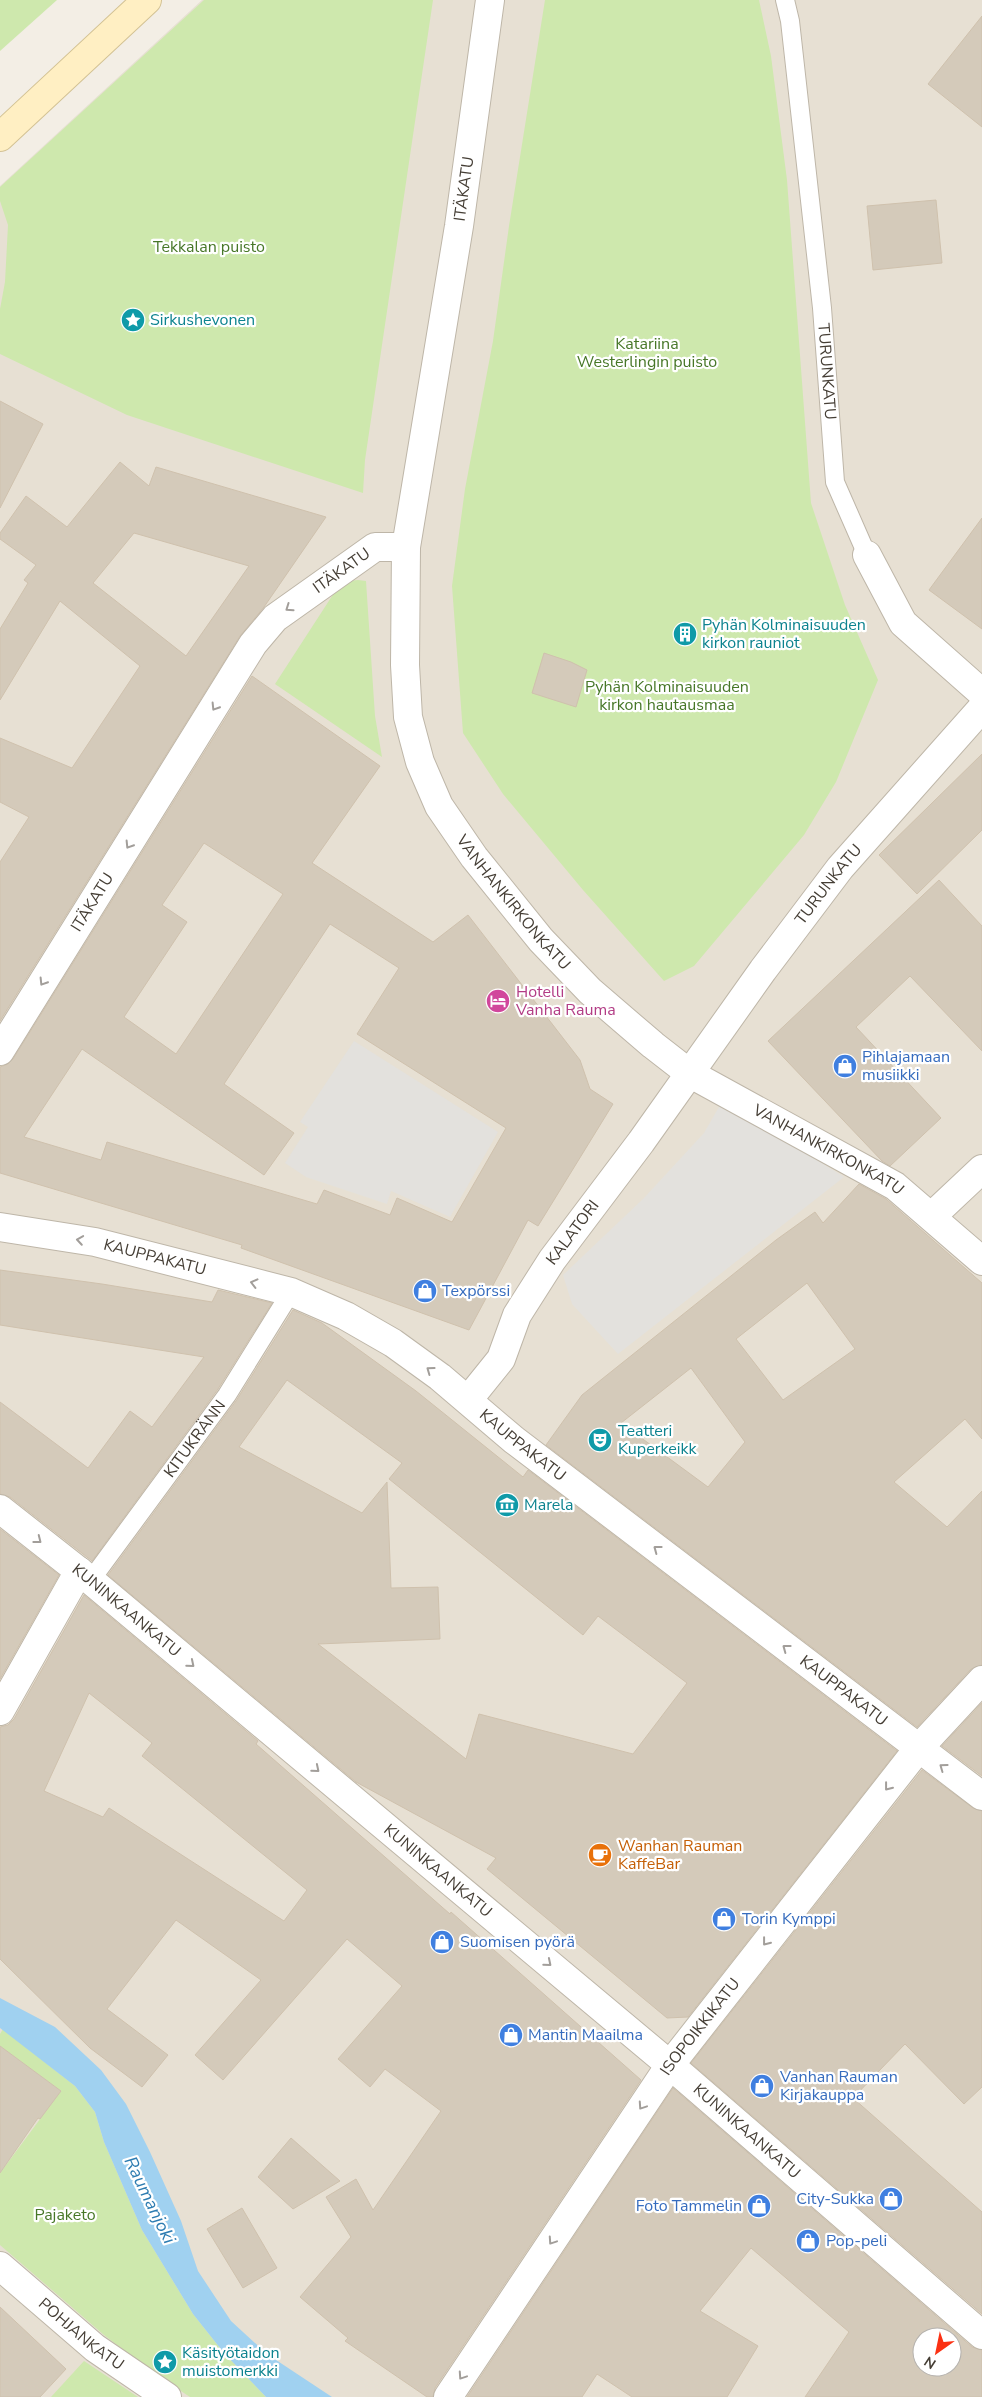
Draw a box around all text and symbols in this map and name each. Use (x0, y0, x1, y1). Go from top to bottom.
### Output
street label: ITÄKATU (449, 155, 479, 223)
park label: Tekkalan puisto (153, 236, 265, 258)
place icon: Sirkushevonen (120, 307, 146, 333)
place label: Sirkushevonen (150, 309, 255, 331)
street label: TURUNKATU (812, 322, 841, 421)
park label: Katariina Westerlingin puisto (577, 333, 717, 373)
street label: ITÄKATU (309, 543, 375, 599)
one-way arrow (286, 602, 295, 611)
place label: Pyhän Kolminaisuuden kirkon rauniot (702, 614, 866, 654)
building icon: Pyhän Kolminaisuuden kirkon rauniot (672, 621, 698, 647)
park label: Pyhän Kolminaisuuden kirkon hautausmaa (585, 676, 749, 716)
one-way arrow (212, 701, 221, 710)
street label: VANHANKIRKONKATU (450, 830, 575, 975)
one-way arrow (126, 839, 135, 848)
street label: TURUNKATU (790, 840, 867, 929)
street label: ITÄKATU (66, 869, 119, 936)
one-way arrow (40, 977, 49, 986)
place label: Hotelli Vanha Rauma (515, 981, 616, 1021)
hotel icon: Hotelli Vanha Rauma (485, 988, 511, 1014)
place label: Pihlajamaan musiikki (862, 1046, 950, 1086)
shop icon: Pihlajamaan musiikki (832, 1053, 858, 1079)
street label: VANHANKIRKONKATU (748, 1099, 909, 1200)
street label: KALATORI (541, 1196, 604, 1270)
street label: KAUPPAKATU (101, 1234, 208, 1281)
one-way arrow (75, 1235, 84, 1245)
one-way arrow (250, 1278, 259, 1289)
shop icon: Texpörssi (412, 1278, 438, 1304)
place label: Texpörssi (442, 1280, 510, 1302)
one-way arrow (427, 1367, 436, 1375)
street label: KITUKRÄNN (159, 1395, 231, 1482)
street label: KAUPPAKATU (475, 1404, 570, 1487)
place label: Teatteri Kuperkeikk (618, 1420, 697, 1460)
theatre icon: Teatteri Kuperkeikk (587, 1427, 613, 1453)
museum icon: Marela (494, 1492, 520, 1518)
place label: Marela (524, 1494, 574, 1516)
one-way arrow (32, 1534, 41, 1542)
one-way arrow (654, 1546, 663, 1554)
street label: KUNINKAANKATU (67, 1559, 185, 1662)
one-way arrow (783, 1645, 792, 1653)
street label: KAUPPAKATU (795, 1650, 892, 1731)
one-way arrow (185, 1659, 194, 1667)
one-way arrow (310, 1763, 319, 1772)
one-way arrow (939, 1764, 949, 1773)
one-way arrow (885, 1781, 893, 1790)
street label: KUNINKAANKATU (379, 1819, 497, 1923)
place label: Wanhan Rauman KaffeBar (618, 1835, 742, 1875)
cafe icon: Wanhan Rauman KaffeBar (587, 1842, 613, 1868)
shop icon: Torin Kymppi (711, 1906, 737, 1932)
place label: Torin Kymppi (742, 1908, 836, 1930)
shop icon: Suomisen pyörä (429, 1929, 455, 1955)
place label: Suomisen pyörä (460, 1931, 575, 1953)
one-way arrow (762, 1937, 771, 1946)
one-way arrow (542, 1957, 551, 1966)
street label: ISOPOIKKIKATU (655, 1974, 745, 2080)
shop icon: Mantin Maailma (498, 2022, 524, 2048)
place label: Mantin Maailma (528, 2024, 643, 2046)
place label: Vanhan Rauman Kirjakauppa (779, 2066, 898, 2106)
shop icon: Vanhan Rauman Kirjakauppa (749, 2073, 775, 2099)
street label: KUNINKAANKATU (688, 2079, 805, 2184)
one-way arrow (639, 2100, 649, 2109)
water label: Raumanjoki (119, 2152, 182, 2248)
shop icon: City-Sukka (878, 2186, 904, 2212)
place label: City-Sukka (796, 2188, 874, 2210)
shop icon: Foto Tammelin (746, 2193, 772, 2219)
place label: Foto Tammelin (636, 2195, 742, 2217)
park label: Pajaketo (34, 2204, 96, 2226)
shop icon: Pop-peli (795, 2228, 821, 2254)
place label: Pop-peli (826, 2230, 887, 2252)
one-way arrow (549, 2235, 558, 2245)
street label: POHJANKATU (34, 2293, 128, 2376)
north arrow (912, 2327, 962, 2377)
place label: Käsityötaidon muistomerkki (182, 2342, 280, 2382)
place icon: Käsityötaidon muistomerkki (152, 2349, 178, 2375)
text: N (921, 2352, 940, 2373)
one-way arrow (459, 2370, 468, 2380)

